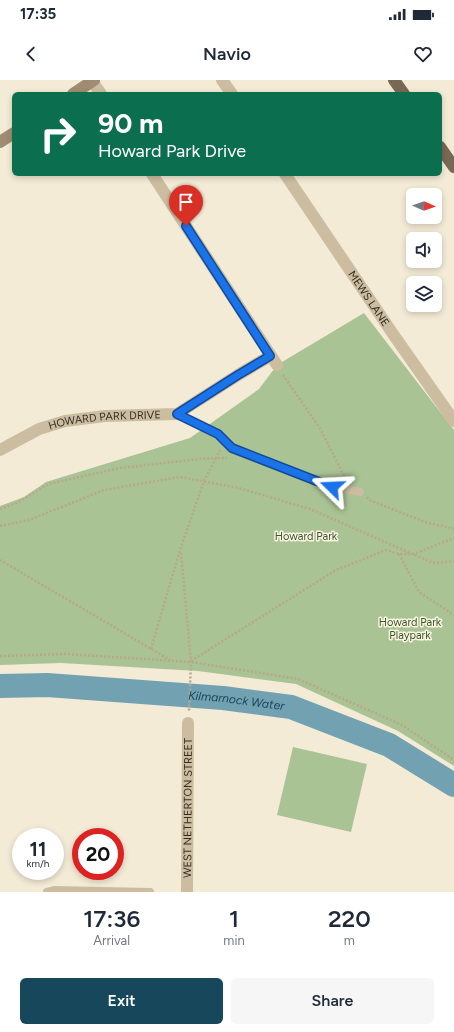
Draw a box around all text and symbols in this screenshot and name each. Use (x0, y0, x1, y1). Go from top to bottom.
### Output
text: 17:35 (20, 5, 56, 23)
icon: back (20, 43, 42, 65)
text: Navio (203, 43, 251, 65)
icon: heart (412, 43, 434, 65)
text: 90 m (98, 106, 163, 140)
icon: right (32, 108, 84, 160)
text: Howard Park Drive (98, 140, 246, 162)
pin (169, 185, 203, 226)
north arrow (406, 188, 442, 224)
map controls (406, 188, 442, 312)
icon: arrive (175, 191, 197, 213)
button: sound (406, 232, 442, 268)
street label: MEWS LANE (345, 268, 392, 329)
button: layers (406, 276, 442, 312)
street label: HOWARD PARK DRIVE (47, 408, 161, 433)
position arrow (311, 466, 353, 508)
park label: Howard Park (275, 530, 338, 543)
park label: Howard Park Playpark (379, 616, 442, 642)
water label: Kilmarnock Water (188, 688, 286, 713)
street label: WEST NETHERTON STREET (181, 738, 195, 878)
speed limit sign: 20 (72, 828, 124, 880)
text: 11 (30, 837, 46, 861)
text: km/h (27, 857, 49, 870)
text: 17:36 (83, 904, 140, 933)
text: 1 (229, 904, 239, 933)
text: 220 (328, 904, 371, 933)
text: Arrival (93, 933, 130, 948)
text: min (223, 933, 245, 948)
text: m (344, 933, 355, 948)
button: Exit (20, 978, 223, 1024)
button: Share (231, 978, 434, 1024)

